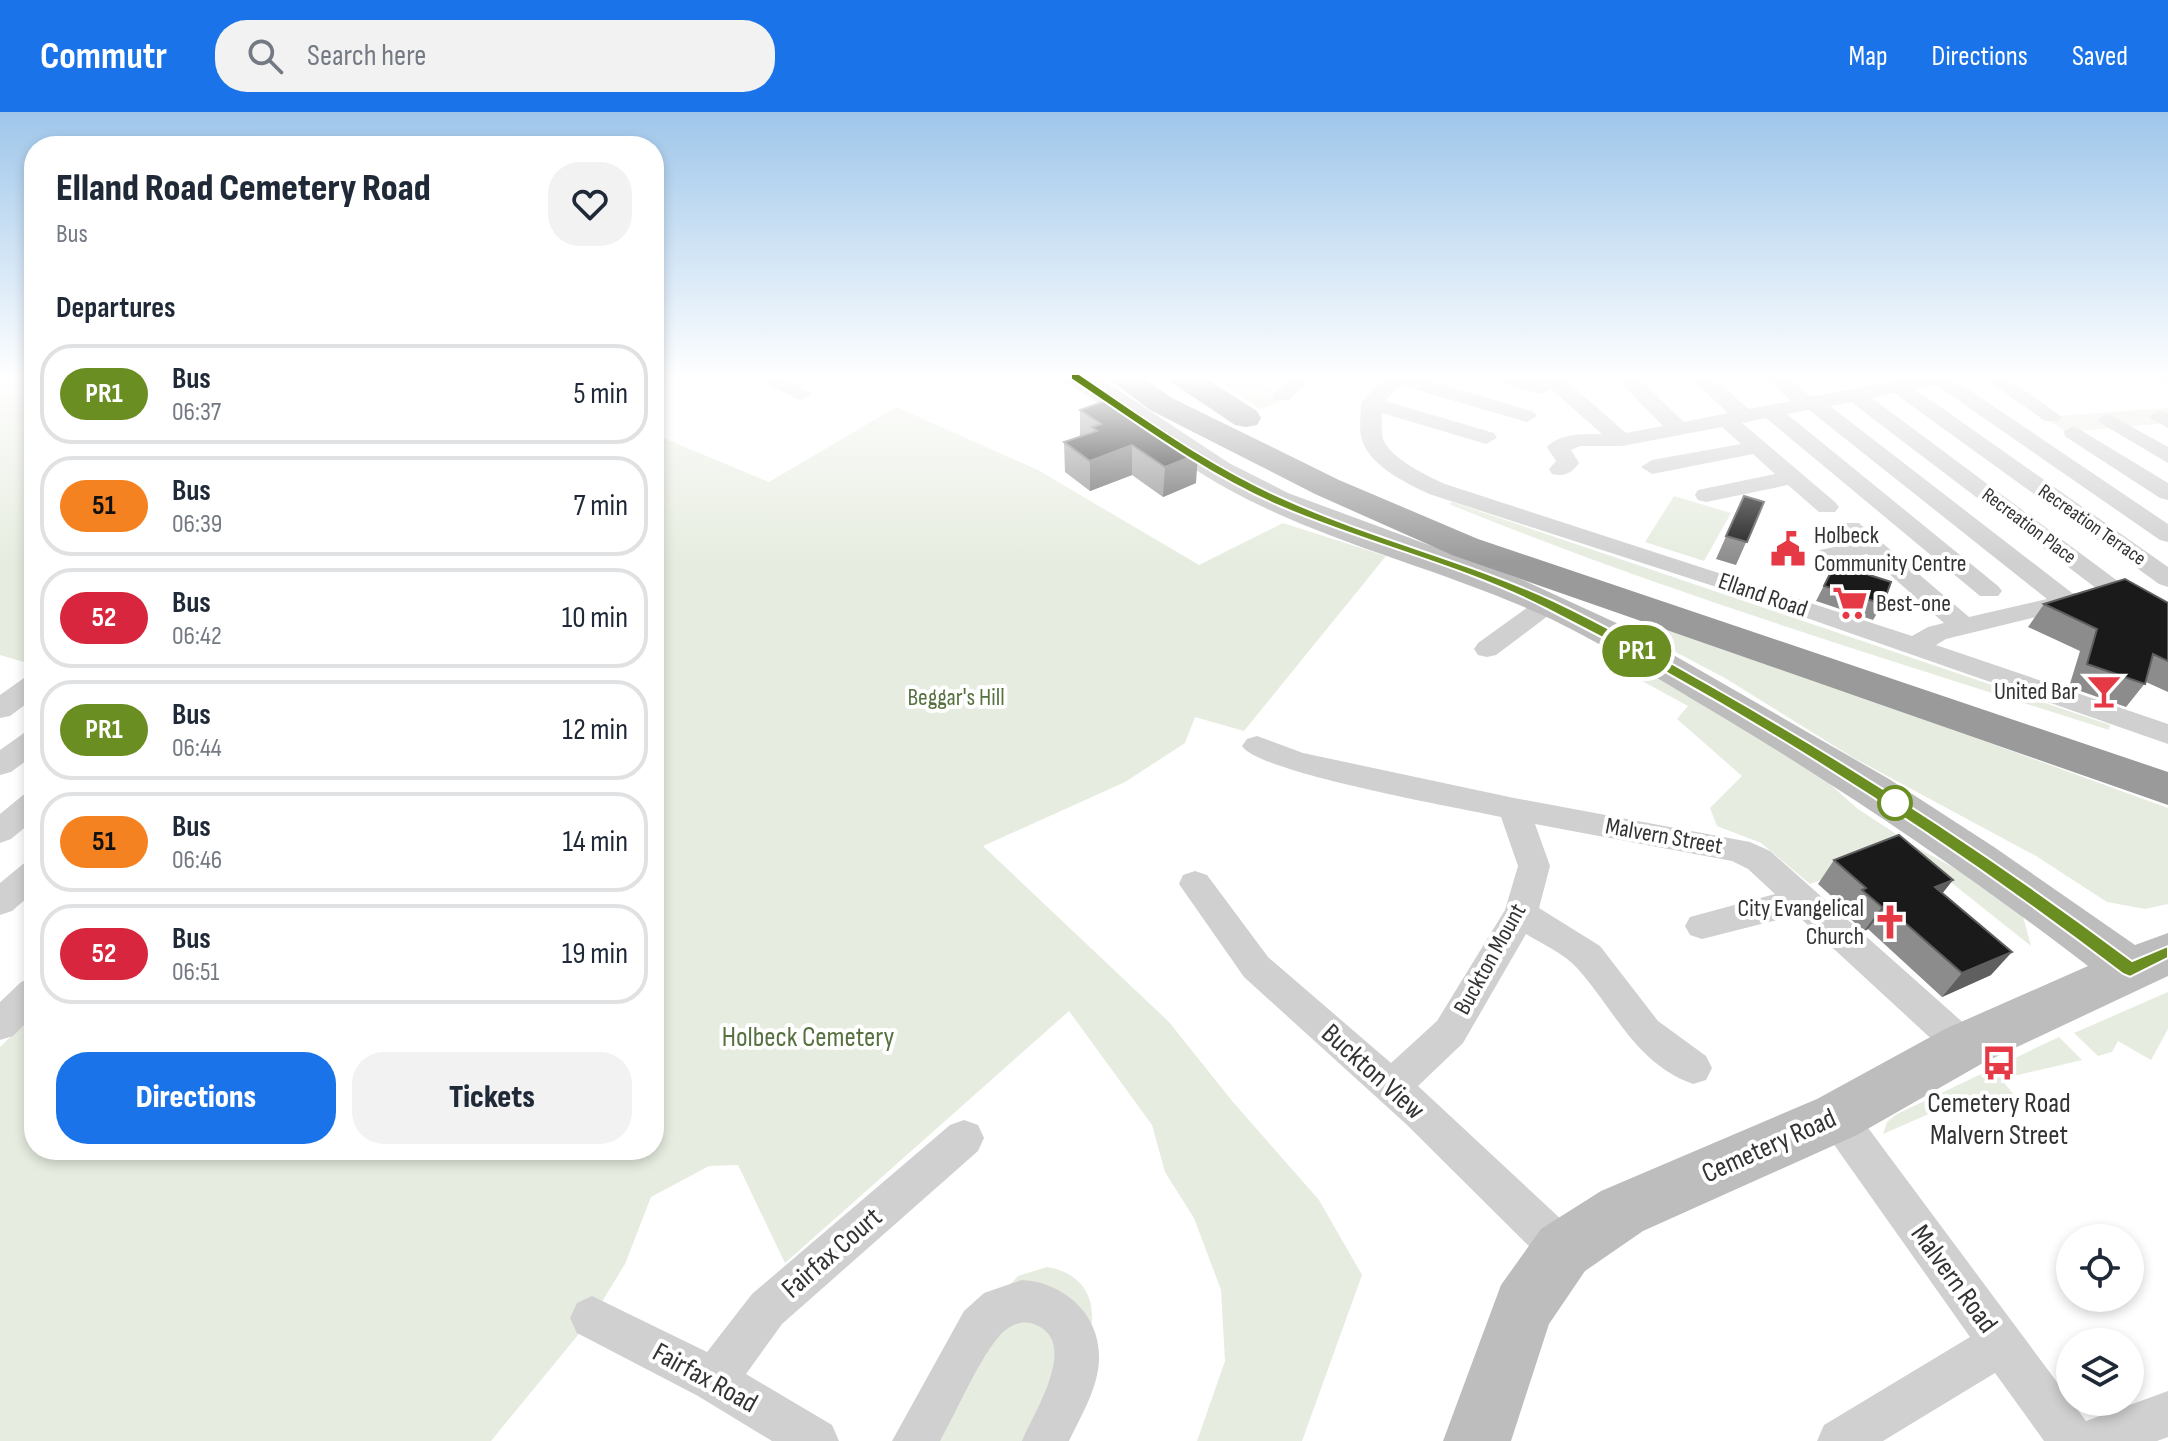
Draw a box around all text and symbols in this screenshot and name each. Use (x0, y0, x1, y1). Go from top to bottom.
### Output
search box (215, 20, 775, 92)
text: Commutr (40, 34, 167, 79)
icon: search (243, 34, 287, 78)
text: Search here (307, 38, 426, 74)
text: Map (1849, 40, 1888, 73)
text: Directions (1932, 40, 2028, 73)
text: Saved (2072, 40, 2128, 73)
button: heart (548, 162, 632, 246)
text: Elland Road Cemetery Road (56, 166, 431, 211)
text: Bus (56, 219, 88, 250)
text: Departures (56, 290, 176, 326)
text: Bus (172, 361, 211, 397)
text: 5 min (574, 376, 628, 412)
text: PR1 (85, 377, 123, 410)
text: 06:37 (172, 397, 221, 428)
text: Bus (172, 473, 211, 509)
street label: Recreation Terrace (2034, 479, 2150, 571)
street label: Recreation Place (1977, 483, 2081, 569)
text: 7 min (574, 488, 628, 524)
text: 51 (92, 489, 116, 522)
text: 06:39 (172, 509, 222, 540)
place label: Holbeck Community Centre (1814, 521, 1966, 578)
public building icon: Holbeck Community Centre (1769, 530, 1807, 568)
street label: Elland Road (1715, 566, 1811, 624)
supermarket icon: Best-one (1831, 584, 1869, 622)
text: Bus (172, 585, 211, 621)
place label: Best-one (1876, 589, 1951, 618)
text: 10 min (562, 600, 628, 636)
text: 52 (92, 601, 116, 634)
text: 06:42 (172, 621, 222, 652)
line badge: PR1 (1591, 625, 1683, 677)
text: PR1 (1618, 634, 1656, 667)
bar icon: United Bar (2085, 672, 2123, 710)
place label: United Bar (1994, 677, 2078, 706)
park label: Beggar's Hill (907, 683, 1005, 712)
text: Bus (172, 697, 211, 733)
text: 12 min (562, 712, 628, 748)
text: PR1 (85, 713, 123, 746)
text: 06:44 (172, 733, 222, 764)
unlabelled marker (1878, 786, 1912, 820)
text: Bus (172, 809, 211, 845)
street label: Malvern Street (1603, 811, 1725, 861)
text: 14 min (563, 824, 628, 860)
text: 51 (92, 825, 116, 858)
text: 06:46 (172, 845, 222, 876)
place label: City Evangelical Church (1738, 894, 1864, 951)
street label: Buckton Mount (1448, 898, 1532, 1020)
church icon: City Evangelical Church (1871, 903, 1909, 941)
text: Bus (172, 921, 211, 957)
text: 19 min (562, 936, 628, 972)
text: 52 (92, 937, 116, 970)
text: 06:51 (172, 957, 219, 988)
street label: Buckton View (1315, 1017, 1431, 1127)
park label: Holbeck Cemetery (722, 1021, 895, 1054)
bus stop icon: Cemetery Road Malvern Street (1980, 1044, 2018, 1082)
button: Directions (56, 1052, 336, 1144)
button: Tickets (352, 1052, 632, 1144)
place label: Cemetery Road Malvern Street (1927, 1087, 2071, 1152)
street label: Cemetery Road (1697, 1102, 1841, 1190)
street label: Fairfax Court (775, 1201, 889, 1305)
street label: Malvern Road (1904, 1218, 2004, 1340)
map controls (2056, 1224, 2144, 1416)
button: locate (2056, 1224, 2144, 1312)
button: layers (2056, 1328, 2144, 1416)
street label: Fairfax Road (647, 1336, 763, 1420)

